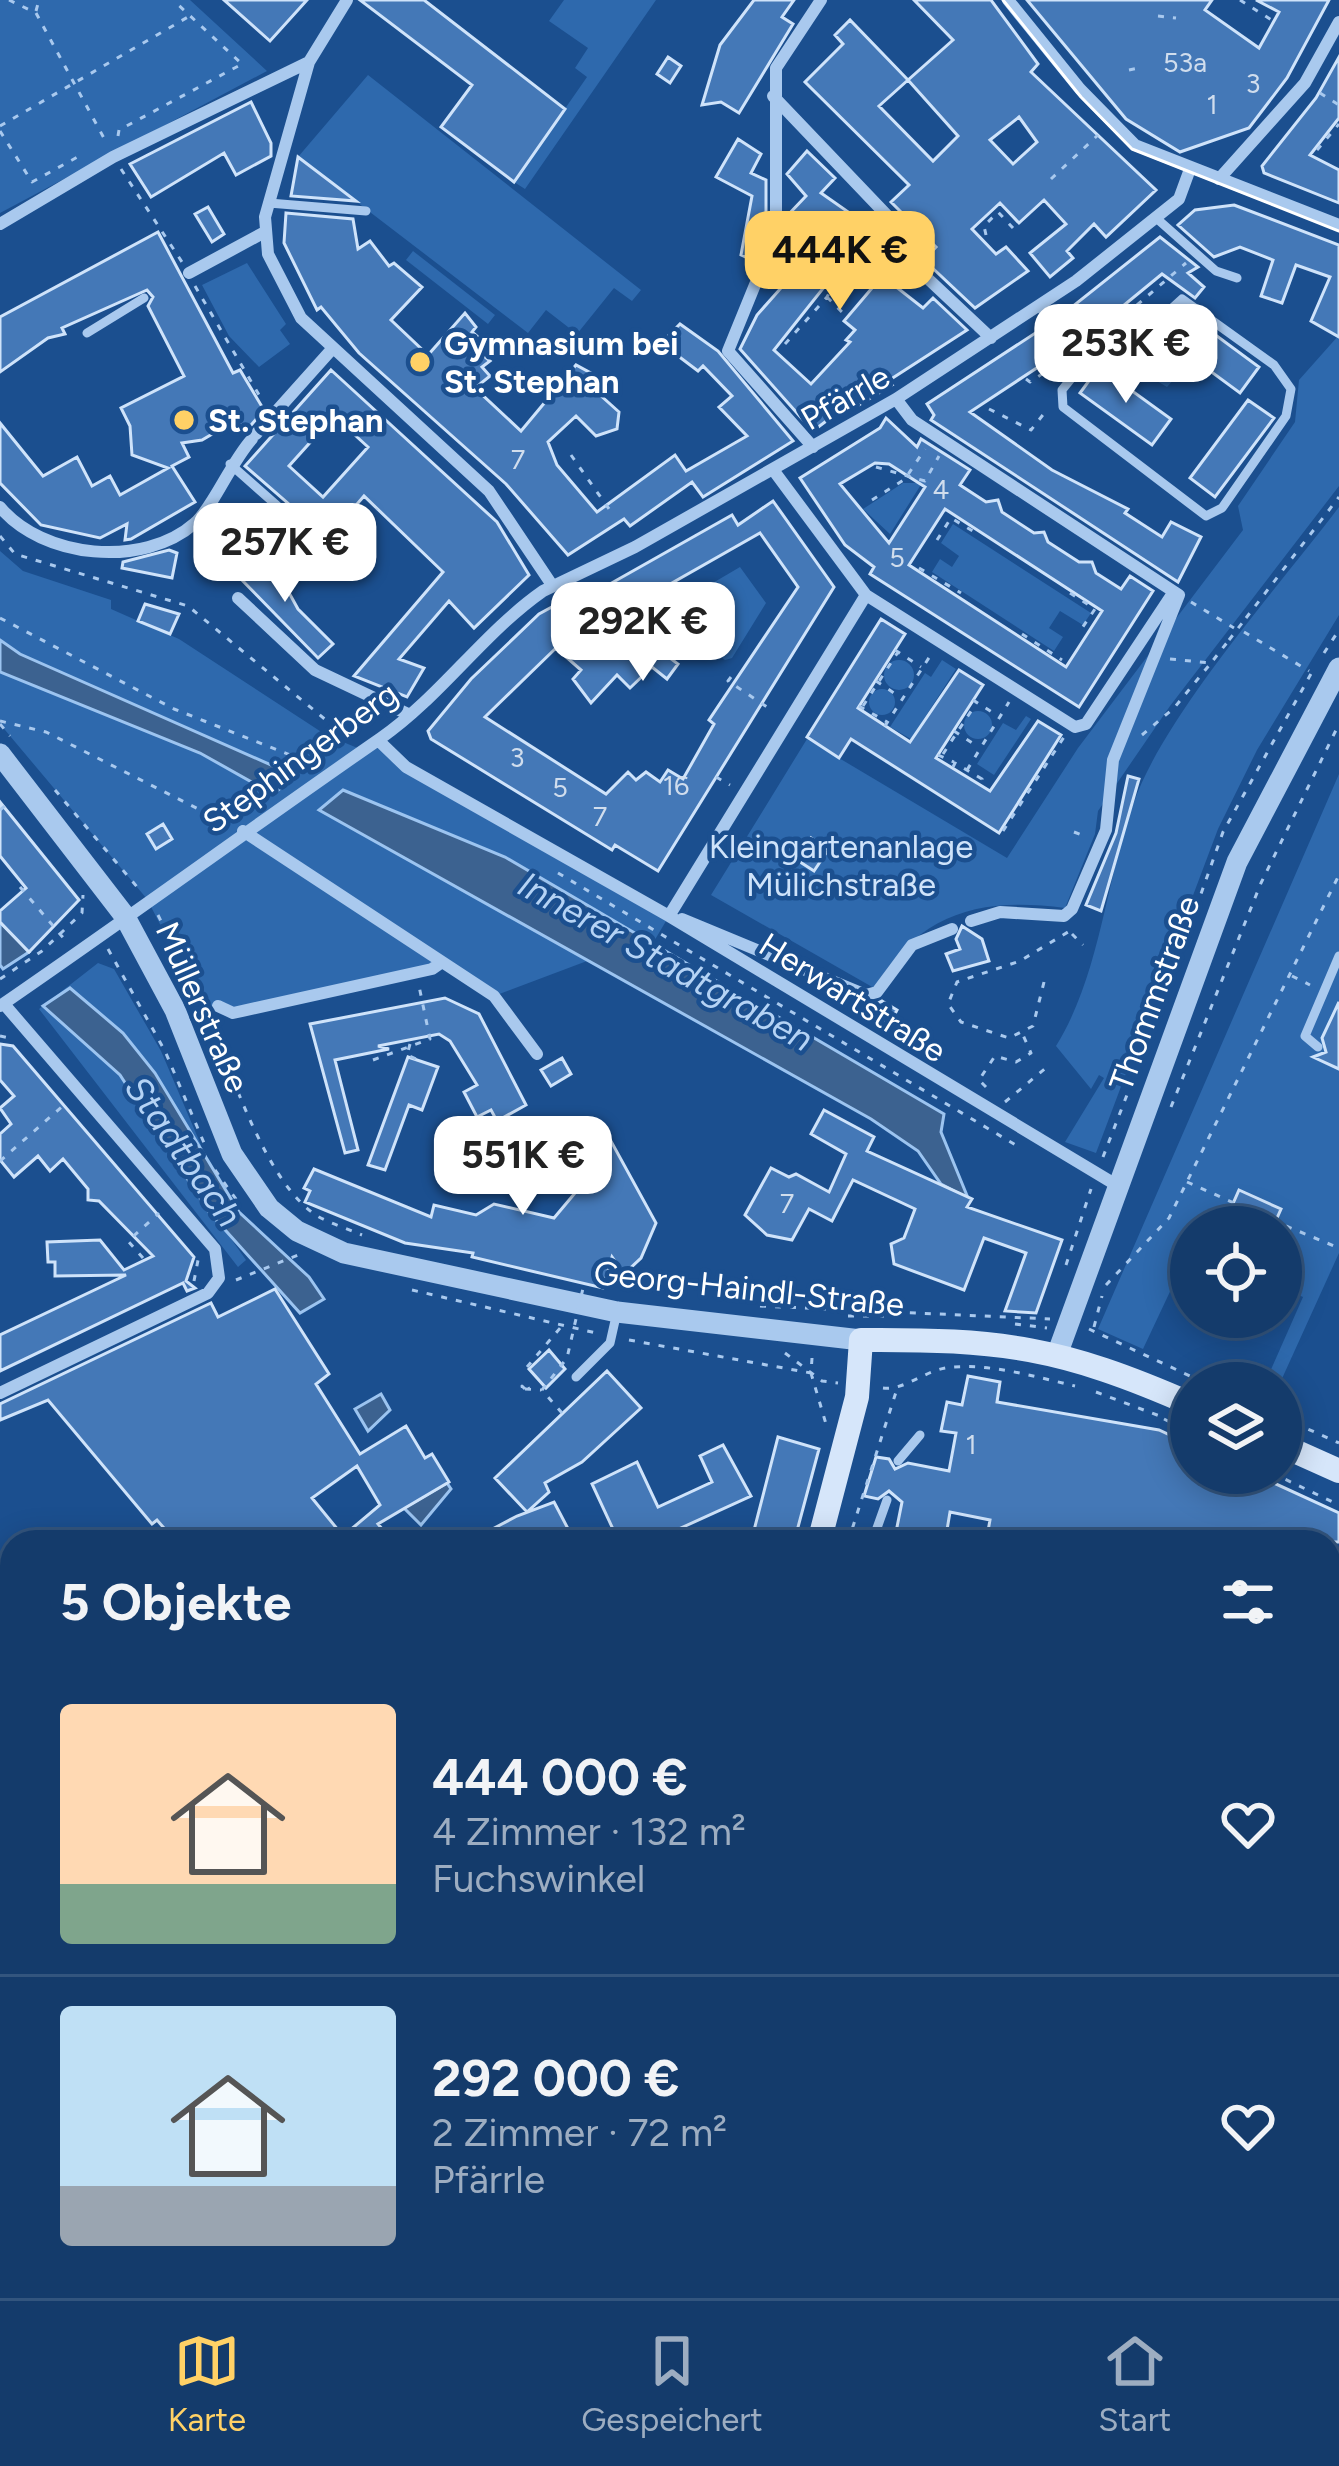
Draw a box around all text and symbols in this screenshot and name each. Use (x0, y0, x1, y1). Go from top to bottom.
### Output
house number: 53a (1163, 46, 1207, 79)
house number: 3 (1246, 67, 1260, 100)
house number: 1 (1206, 88, 1218, 121)
pin: 444K € (742, 211, 938, 313)
text: 444K € (772, 226, 908, 273)
pin: 253K € (1028, 304, 1224, 406)
text: 253K € (1061, 319, 1191, 366)
place label: Gymnasium bei St. Stephan (444, 324, 679, 401)
marker: Gymnasium bei St. Stephan (407, 349, 433, 375)
street label: Pfärrle (794, 357, 896, 438)
place label: St. Stephan (208, 401, 384, 440)
marker: St. Stephan (171, 407, 197, 433)
house number: 7 (511, 443, 525, 476)
house number: 4 (933, 473, 949, 506)
pin: 257K € (187, 503, 383, 605)
text: 257K € (220, 518, 350, 565)
house number: 5 (889, 541, 905, 574)
pin: 292K € (545, 582, 741, 684)
text: 292K € (578, 597, 708, 644)
street label: Stephingerberg (195, 674, 405, 841)
house number: 3 (510, 741, 524, 774)
house number: 16 (663, 769, 689, 802)
house number: 5 (552, 771, 568, 804)
house number: 7 (593, 800, 607, 833)
park label: Kleingartenanlage Mülichstraße (709, 827, 973, 904)
water label: Innerer Stadtgraben (511, 863, 821, 1060)
street label: Thommstraße (1101, 890, 1208, 1096)
street label: Müllerstraße (148, 916, 257, 1098)
street label: Herwartstraße (752, 925, 953, 1070)
water label: Stadtbach (116, 1068, 251, 1235)
pin: 551K € (425, 1116, 621, 1218)
text: 551K € (461, 1131, 585, 1178)
house number: 7 (780, 1187, 794, 1220)
map controls (1170, 1206, 1302, 1494)
button: locate (1170, 1206, 1302, 1338)
street label: Georg-Haindl-Straße (592, 1253, 906, 1324)
button: layers (1170, 1362, 1302, 1494)
house number: 1 (965, 1428, 977, 1461)
icon: filters (1215, 1569, 1281, 1635)
text: 5 Objekte (60, 1572, 291, 1633)
text: 444 000 € (432, 1747, 688, 1808)
icon: home (156, 1752, 300, 1896)
icon: heart (1215, 1791, 1281, 1857)
text: 4 Zimmer · 132 m² (432, 1808, 746, 1855)
text: Fuchswinkel (432, 1855, 645, 1902)
text: 292 000 € (432, 2048, 680, 2109)
icon: home (156, 2054, 300, 2198)
icon: heart (1215, 2093, 1281, 2159)
text: 2 Zimmer · 72 m² (432, 2109, 727, 2156)
text: Pfärrle (432, 2156, 545, 2203)
tab: Karte (168, 2328, 246, 2439)
tab: Gespeichert (581, 2328, 763, 2439)
tab: Start (1098, 2328, 1171, 2439)

